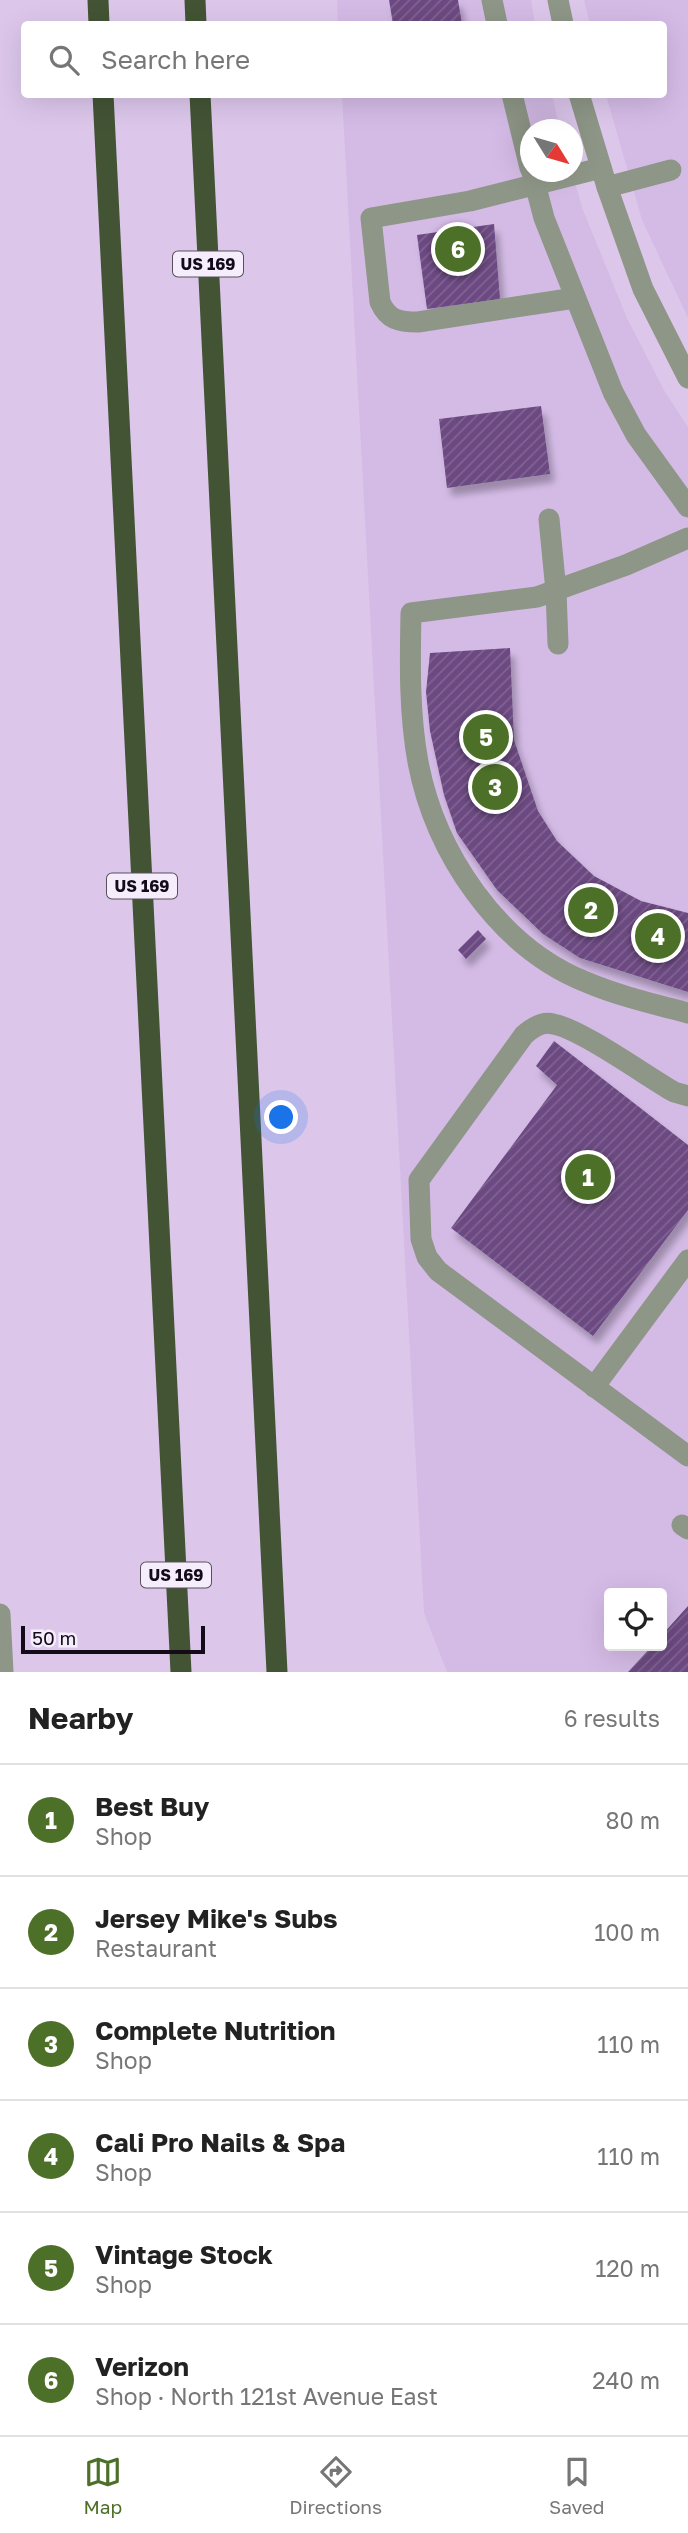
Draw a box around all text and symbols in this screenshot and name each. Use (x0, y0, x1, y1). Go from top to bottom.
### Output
search box (21, 21, 667, 98)
icon: search (45, 41, 83, 79)
text: Search here (101, 44, 250, 75)
north arrow (520, 119, 583, 182)
pin: 6 (435, 223, 481, 275)
road number: US 169 (173, 252, 243, 276)
pin: 5 (463, 711, 509, 763)
pin: 3 (472, 761, 518, 813)
road number: US 169 (107, 874, 177, 898)
pin: 2 (568, 884, 614, 936)
pin: 4 (635, 910, 681, 962)
your location (264, 1100, 298, 1134)
pin: 1 (565, 1151, 611, 1203)
road number: US 169 (141, 1562, 211, 1588)
map controls (604, 1588, 667, 1651)
button: locate (604, 1588, 667, 1651)
scale bar (21, 1623, 205, 1655)
text: 50 m (32, 1626, 76, 1649)
text: Nearby (28, 1700, 133, 1736)
text: 6 results (564, 1704, 660, 1732)
text: Best Buy (95, 1791, 209, 1822)
text: 1 (45, 1806, 57, 1834)
text: 80 m (606, 1806, 660, 1834)
text: Shop (95, 1822, 152, 1850)
text: Jersey Mike's Subs (95, 1903, 337, 1934)
text: 2 (44, 1918, 58, 1946)
text: 100 m (594, 1918, 660, 1946)
text: Restaurant (95, 1934, 217, 1962)
text: Complete Nutrition (95, 2015, 336, 2046)
text: 3 (44, 2030, 58, 2058)
text: 110 m (597, 2030, 660, 2058)
text: Shop (95, 2046, 152, 2074)
text: Cali Pro Nails & Spa (95, 2127, 345, 2158)
text: 4 (44, 2142, 58, 2170)
text: 110 m (597, 2142, 660, 2170)
text: Shop (95, 2158, 152, 2186)
text: Vintage Stock (95, 2239, 273, 2270)
text: 5 (44, 2254, 58, 2282)
text: 120 m (595, 2254, 660, 2282)
text: Shop (95, 2270, 152, 2298)
text: Verizon (95, 2351, 189, 2382)
text: 6 (44, 2366, 58, 2394)
text: 240 m (592, 2366, 660, 2394)
text: Shop · North 121st Avenue East (95, 2382, 438, 2410)
tab: Map (83, 2453, 122, 2518)
tab: Directions (289, 2453, 382, 2518)
tab: Saved (549, 2453, 605, 2518)

